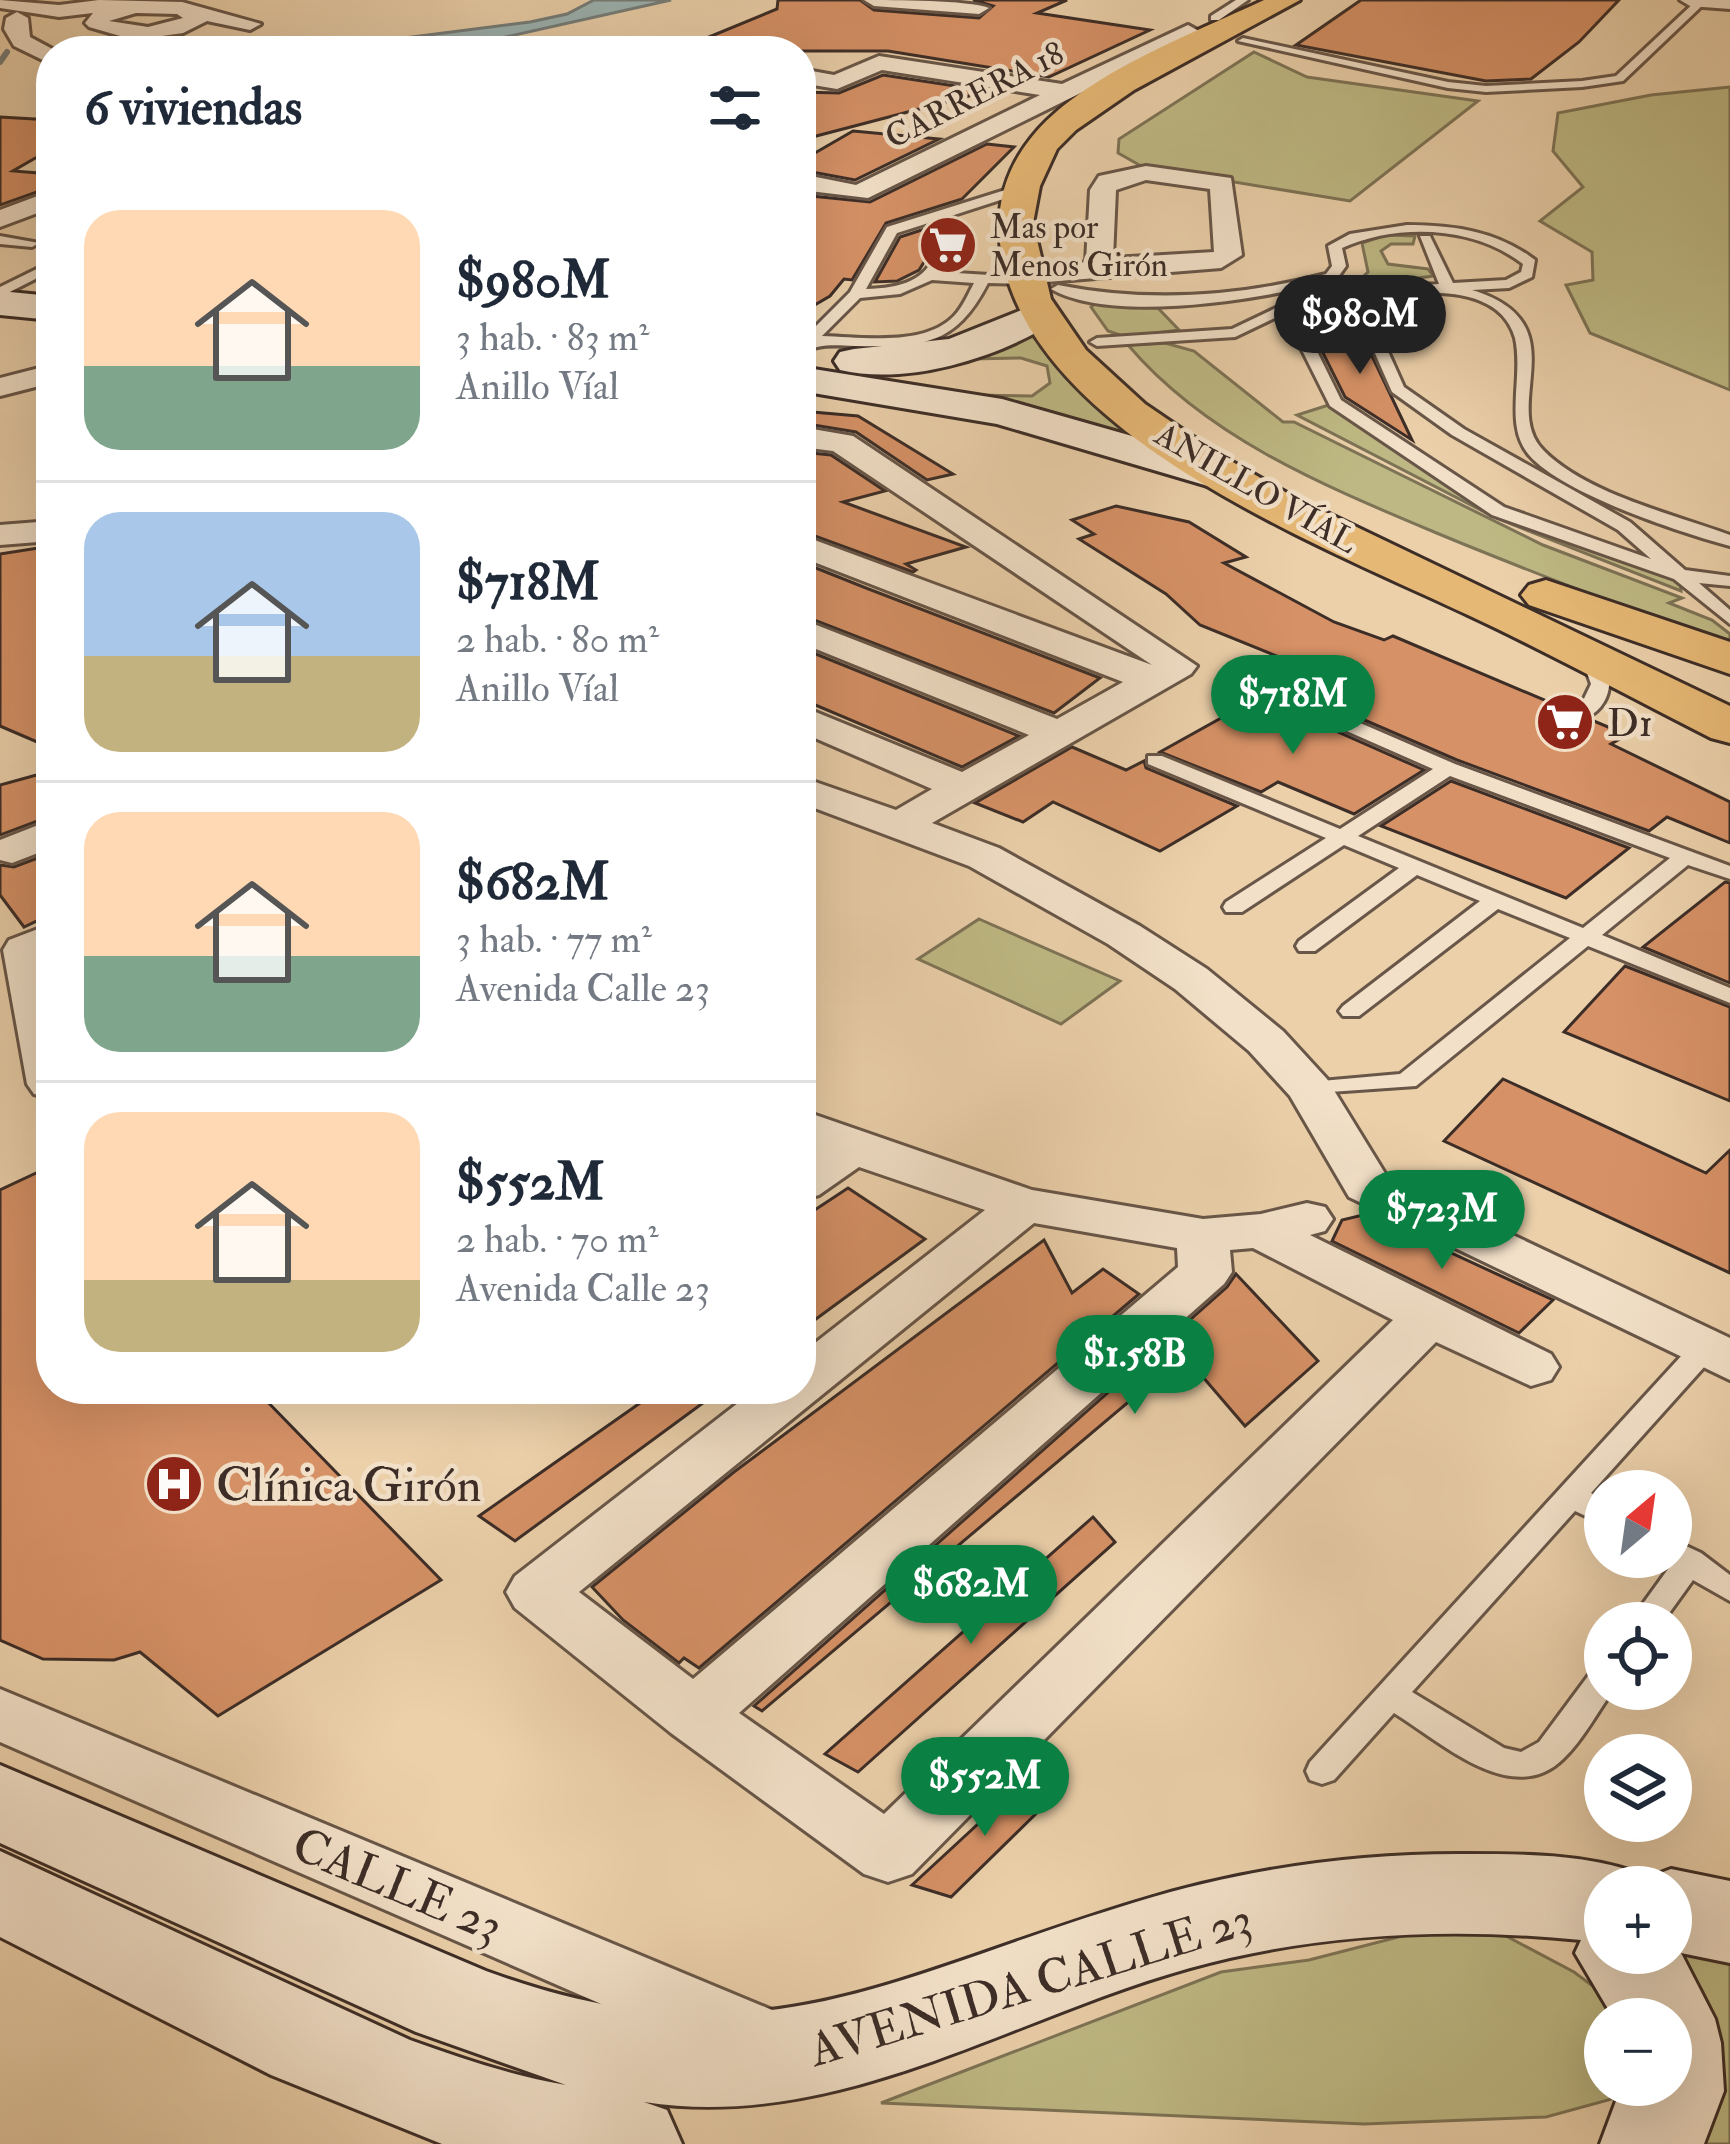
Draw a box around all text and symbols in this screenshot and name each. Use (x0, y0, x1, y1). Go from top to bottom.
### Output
street label: CARRERA 18 (879, 33, 1071, 158)
icon: filters (702, 75, 768, 141)
text: 6 viviendas (84, 76, 302, 140)
place label: Mas por Menos Girón (990, 207, 1168, 286)
supermarket icon: Mas por Menos Girón (917, 214, 979, 276)
text: $980M (456, 249, 610, 313)
icon: home (180, 258, 324, 402)
pin: $980M (1276, 275, 1444, 377)
text: $980M (1301, 289, 1419, 338)
text: 3 hab. · 83 m² (456, 313, 649, 362)
text: Anillo Víal (456, 362, 619, 411)
street label: ANILLO VÍAL (1147, 412, 1365, 563)
text: $718M (456, 551, 600, 615)
icon: home (180, 560, 324, 704)
text: 2 hab. · 80 m² (456, 615, 659, 664)
pin: $718M (1209, 655, 1377, 757)
text: Anillo Víal (456, 664, 619, 713)
text: $718M (1238, 669, 1348, 718)
supermarket icon: D1 (1534, 691, 1596, 753)
place label: D1 (1607, 699, 1653, 748)
text: $682M (456, 851, 610, 915)
icon: home (180, 860, 324, 1004)
text: 3 hab. · 77 m² (456, 915, 652, 964)
text: Avenida Calle 23 (456, 964, 710, 1013)
text: $552M (456, 1151, 605, 1215)
icon: home (180, 1160, 324, 1304)
pin: $723M (1358, 1170, 1526, 1272)
text: $723M (1386, 1184, 1498, 1233)
text: 2 hab. · 70 m² (456, 1215, 658, 1264)
text: Avenida Calle 23 (456, 1264, 710, 1313)
pin: $1.58B (1037, 1315, 1233, 1417)
text: $1.58B (1083, 1329, 1187, 1378)
hospital icon: Clínica Girón (143, 1453, 205, 1515)
place label: Clínica Girón (216, 1456, 481, 1516)
north arrow (1584, 1470, 1692, 1578)
map controls (1584, 1470, 1692, 2106)
pin: $682M (887, 1545, 1055, 1647)
text: $682M (912, 1559, 1030, 1608)
button: locate (1584, 1602, 1692, 1710)
button: layers (1584, 1734, 1692, 1842)
pin: $552M (901, 1737, 1069, 1839)
text: $552M (928, 1751, 1042, 1800)
street label: CALLE 23 (283, 1815, 511, 1957)
button: + (1584, 1866, 1692, 1974)
street label: AVENIDA CALLE 23 (801, 1889, 1259, 2081)
button: − (1584, 1998, 1692, 2106)

